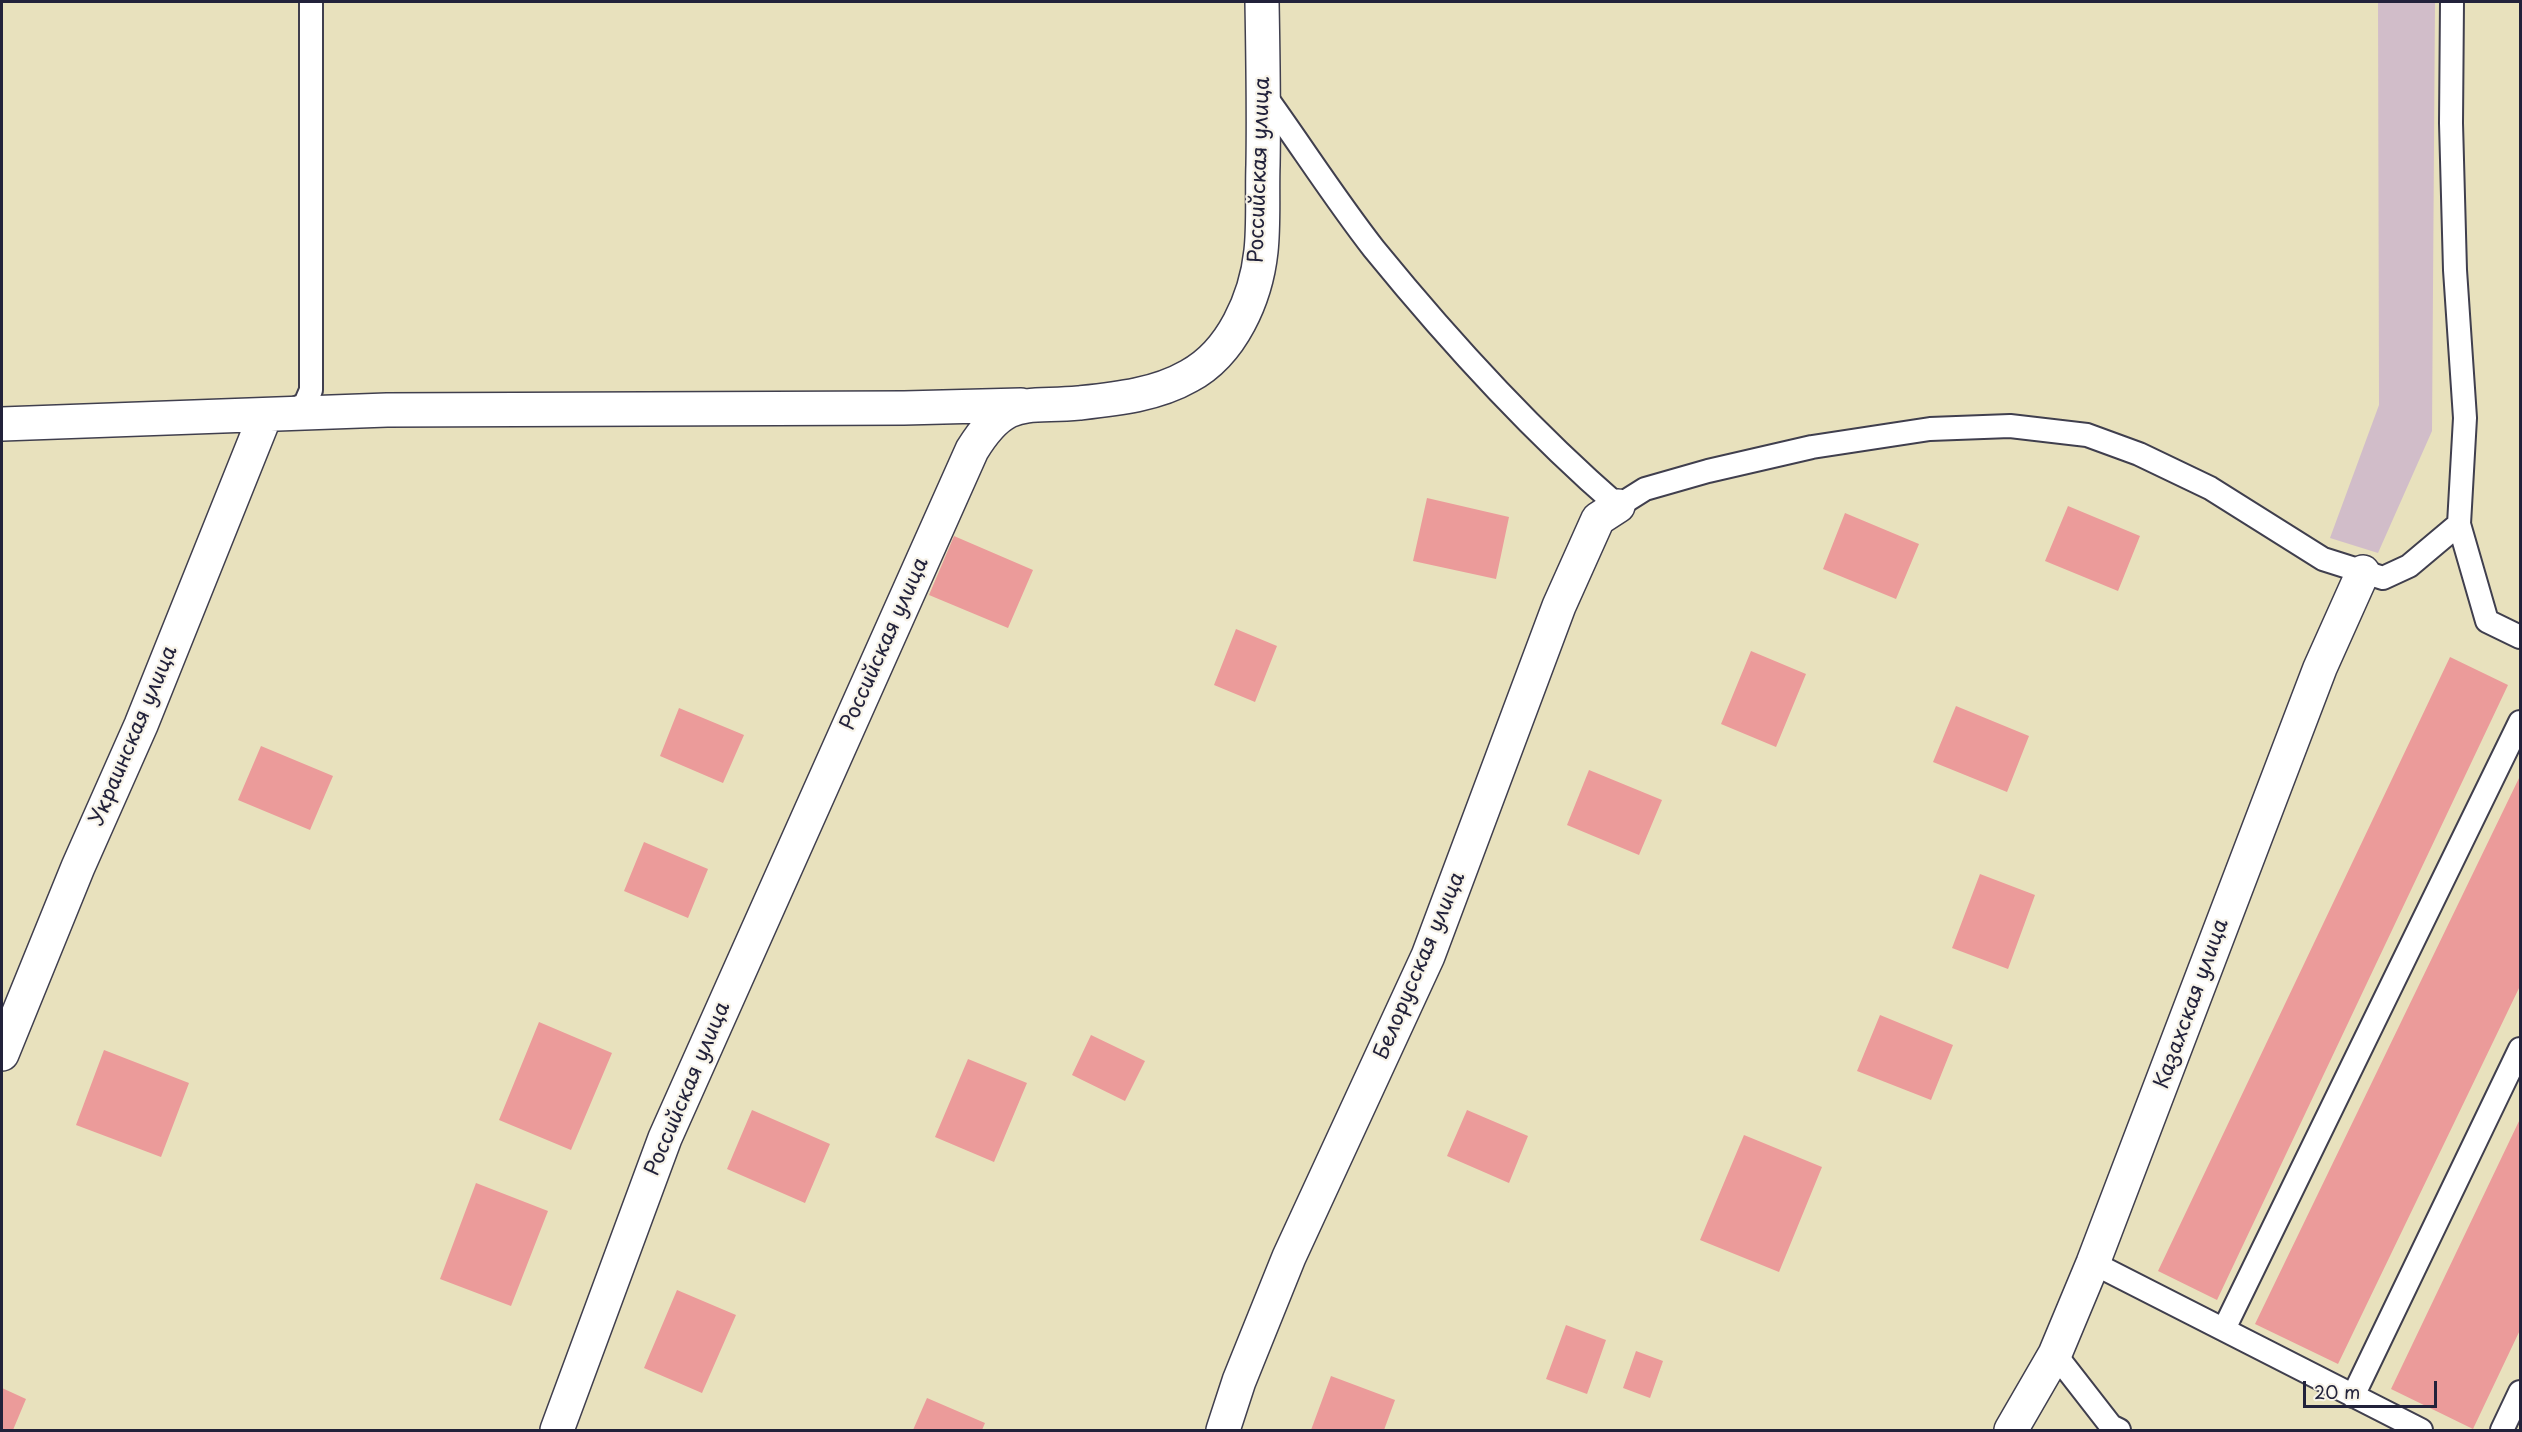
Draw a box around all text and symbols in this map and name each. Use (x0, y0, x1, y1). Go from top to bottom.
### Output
street label: Российская улица (1244, 76, 1276, 264)
street label: Российская улица (836, 554, 934, 734)
street label: Украинская улица (85, 642, 183, 830)
street label: Белорусская улица (1369, 868, 1471, 1064)
street label: Казахская улица (2150, 916, 2234, 1092)
street label: Российская улица (640, 998, 736, 1180)
scale bar (2306, 1369, 2440, 1407)
text: 20 m (2314, 1378, 2360, 1405)

